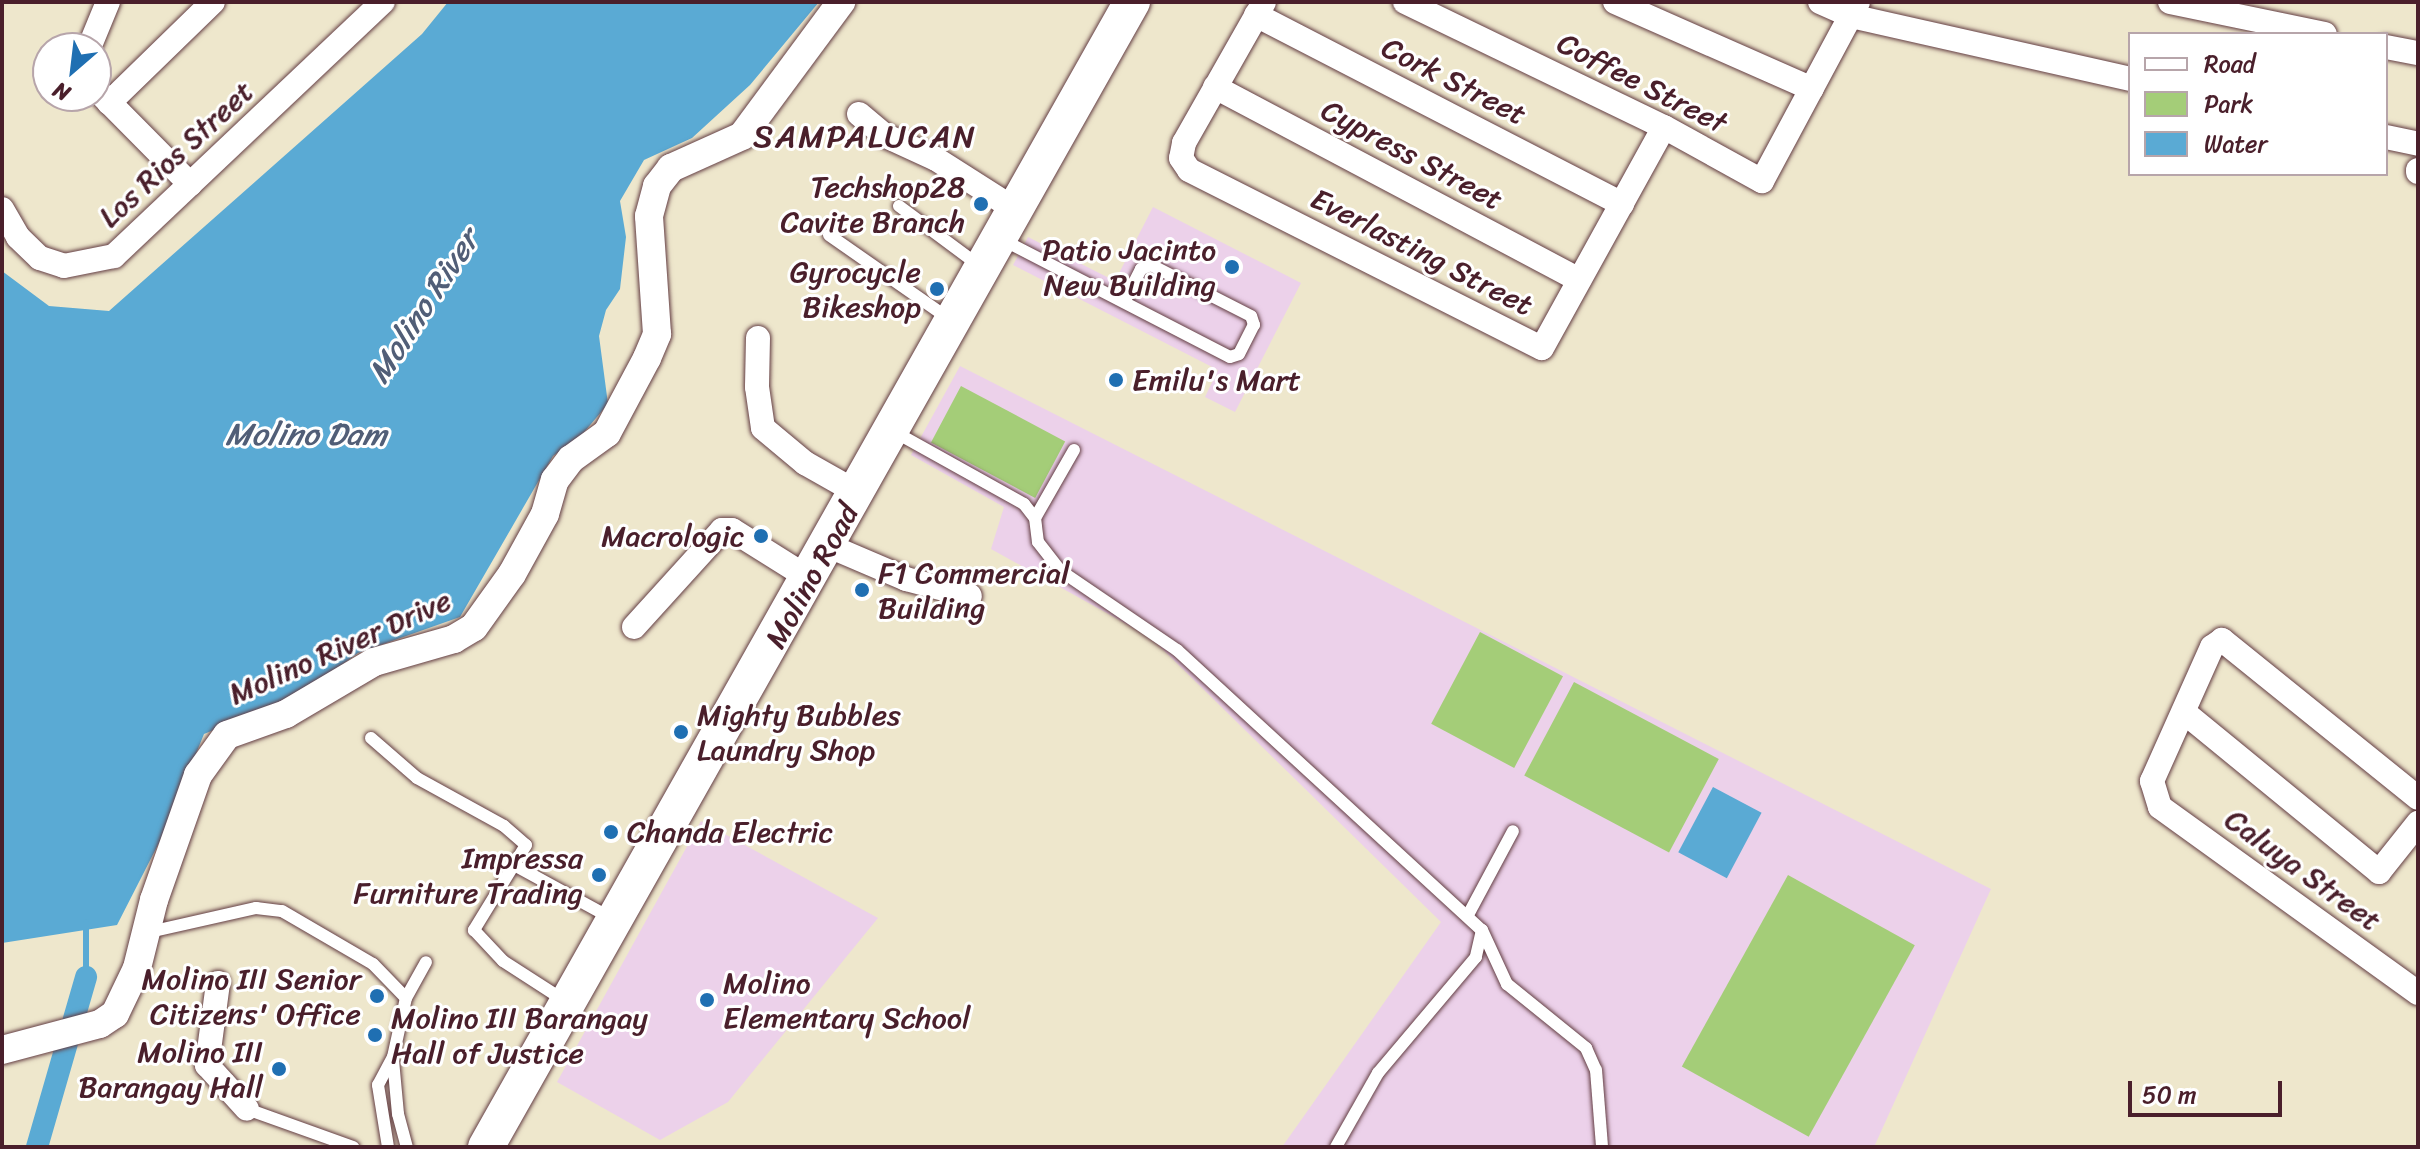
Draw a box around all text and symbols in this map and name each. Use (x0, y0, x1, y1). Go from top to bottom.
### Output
street label: Coffee Street (1551, 25, 1733, 141)
street label: Cork Street (1376, 29, 1532, 133)
north arrow (32, 32, 112, 112)
legend (2128, 32, 2388, 176)
text: Road (2204, 43, 2255, 85)
text: N (46, 71, 77, 113)
street label: Los Rios Street (90, 72, 262, 236)
text: Park (2204, 83, 2253, 125)
street label: Cypress Street (1315, 92, 1509, 218)
district label: SAMPALUCAN (752, 118, 978, 156)
text: Water (2204, 123, 2267, 165)
place label: Techshop28 Cavite Branch (780, 169, 965, 240)
street label: Everlasting Street (1305, 181, 1539, 323)
marker: Techshop28 Cavite Branch (972, 195, 990, 213)
water label: Molino River (360, 223, 488, 391)
place label: Patio Jacinto New Building (1043, 232, 1216, 302)
place label: Gyrocycle Bikeshop (790, 254, 921, 324)
marker: Patio Jacinto New Building (1223, 258, 1241, 276)
marker: Gyrocycle Bikeshop (928, 280, 946, 298)
place label: Emilu's Mart (1132, 362, 1301, 398)
marker: Emilu's Mart (1107, 371, 1125, 389)
water label: Molino Dam (225, 416, 387, 454)
street label: Molino Road (758, 497, 866, 655)
place label: Macrologic (601, 518, 745, 554)
marker: Macrologic (752, 527, 770, 545)
place label: F1 Commercial Building (878, 555, 1070, 626)
marker: F1 Commercial Building (853, 581, 871, 599)
street label: Molino River Drive (223, 582, 457, 712)
place label: Mighty Bubbles Laundry Shop (697, 697, 901, 768)
marker: Mighty Bubbles Laundry Shop (672, 723, 690, 741)
street label: Caluya Street (2218, 801, 2388, 939)
place label: Chanda Electric (627, 814, 835, 850)
marker: Chanda Electric (602, 823, 620, 841)
place label: Impressa Furniture Trading (353, 840, 583, 910)
marker: Impressa Furniture Trading (590, 866, 608, 884)
place label: Molino III Senior Citizens' Office (142, 961, 361, 1032)
place label: Molino Elementary School (723, 965, 971, 1036)
marker: Molino III Senior Citizens' Office (368, 987, 386, 1005)
marker: Molino Elementary School (698, 991, 716, 1009)
place label: Molino III Barangay Hall of Justice (391, 1000, 648, 1070)
marker: Molino III Barangay Hall of Justice (366, 1026, 384, 1044)
place label: Molino III Barangay Hall (79, 1034, 263, 1104)
marker: Molino III Barangay Hall (270, 1060, 288, 1078)
scale bar (2132, 1065, 2286, 1115)
text: 50 m (2142, 1074, 2197, 1116)

